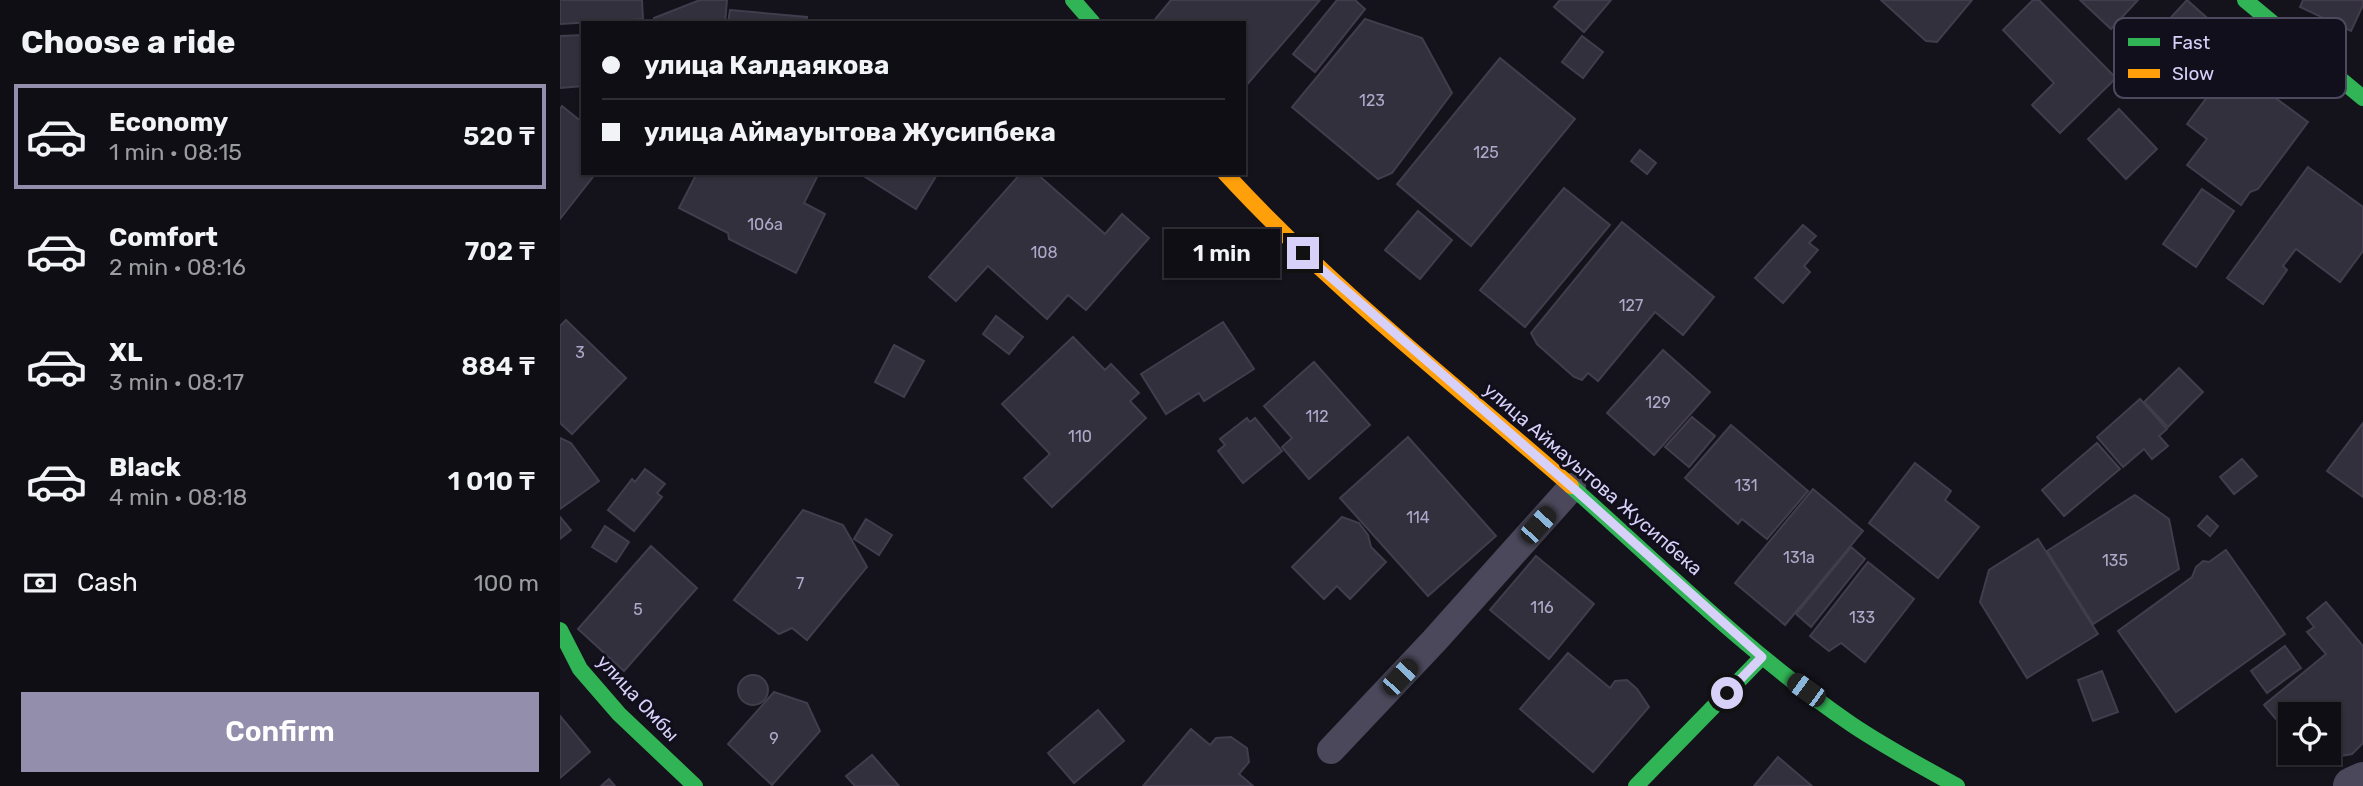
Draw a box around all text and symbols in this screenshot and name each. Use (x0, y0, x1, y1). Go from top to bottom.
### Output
legend (2114, 18, 2346, 98)
text: Choose a ride (21, 23, 235, 61)
text: Fast (2172, 31, 2211, 54)
text: улица Калдаякова (644, 50, 889, 81)
text: Slow (2172, 62, 2214, 85)
house number: 123 (1359, 91, 1385, 110)
icon: car (25, 105, 88, 168)
text: Economy (109, 107, 228, 138)
text: улица Аймауытова Жусипбека (644, 117, 1056, 148)
text: 520 ₸ (463, 121, 535, 152)
text: 1 min · 08:15 (109, 138, 242, 166)
house number: 125 (1473, 143, 1499, 162)
house number: 106а (747, 215, 783, 234)
icon: car (25, 220, 88, 283)
text: Comfort (109, 222, 218, 253)
callout: 1 min (1163, 229, 1278, 278)
text: 702 ₸ (465, 236, 535, 267)
route end (1287, 237, 1319, 269)
text: 1 min (1193, 239, 1251, 267)
house number: 108 (1030, 243, 1058, 262)
text: 2 min · 08:16 (109, 253, 246, 281)
house number: 127 (1619, 296, 1643, 315)
icon: car (25, 335, 88, 398)
text: XL (109, 337, 142, 368)
house number: 3 (575, 343, 585, 362)
text: 884 ₸ (461, 351, 535, 382)
text: 3 min · 08:17 (109, 368, 244, 396)
street label: улица Аймауытова Жусипбека (1479, 378, 1707, 580)
house number: 129 (1645, 393, 1671, 412)
house number: 112 (1305, 407, 1329, 426)
house number: 110 (1068, 427, 1092, 446)
icon: car (25, 450, 88, 513)
text: Black (109, 452, 181, 483)
text: 1 010 ₸ (448, 466, 535, 497)
house number: 131 (1734, 476, 1758, 495)
text: 4 min · 08:18 (109, 483, 247, 511)
car (1517, 502, 1560, 548)
house number: 114 (1406, 508, 1430, 527)
house number: 131а (1783, 548, 1815, 567)
house number: 135 (2102, 551, 2128, 570)
icon: cash (21, 564, 59, 602)
text: Cash (77, 567, 138, 598)
text: 100 m (474, 569, 539, 597)
house number: 7 (796, 574, 804, 593)
house number: 116 (1530, 598, 1554, 617)
house number: 5 (633, 600, 643, 619)
house number: 133 (1849, 608, 1875, 627)
street label: улица Омбы (592, 650, 684, 746)
car (1378, 654, 1423, 700)
car (1783, 669, 1830, 711)
route start (1711, 677, 1743, 709)
button: Confirm (21, 692, 539, 772)
map controls (2278, 702, 2341, 765)
button: locate (2278, 702, 2341, 765)
house number: 9 (769, 729, 779, 748)

